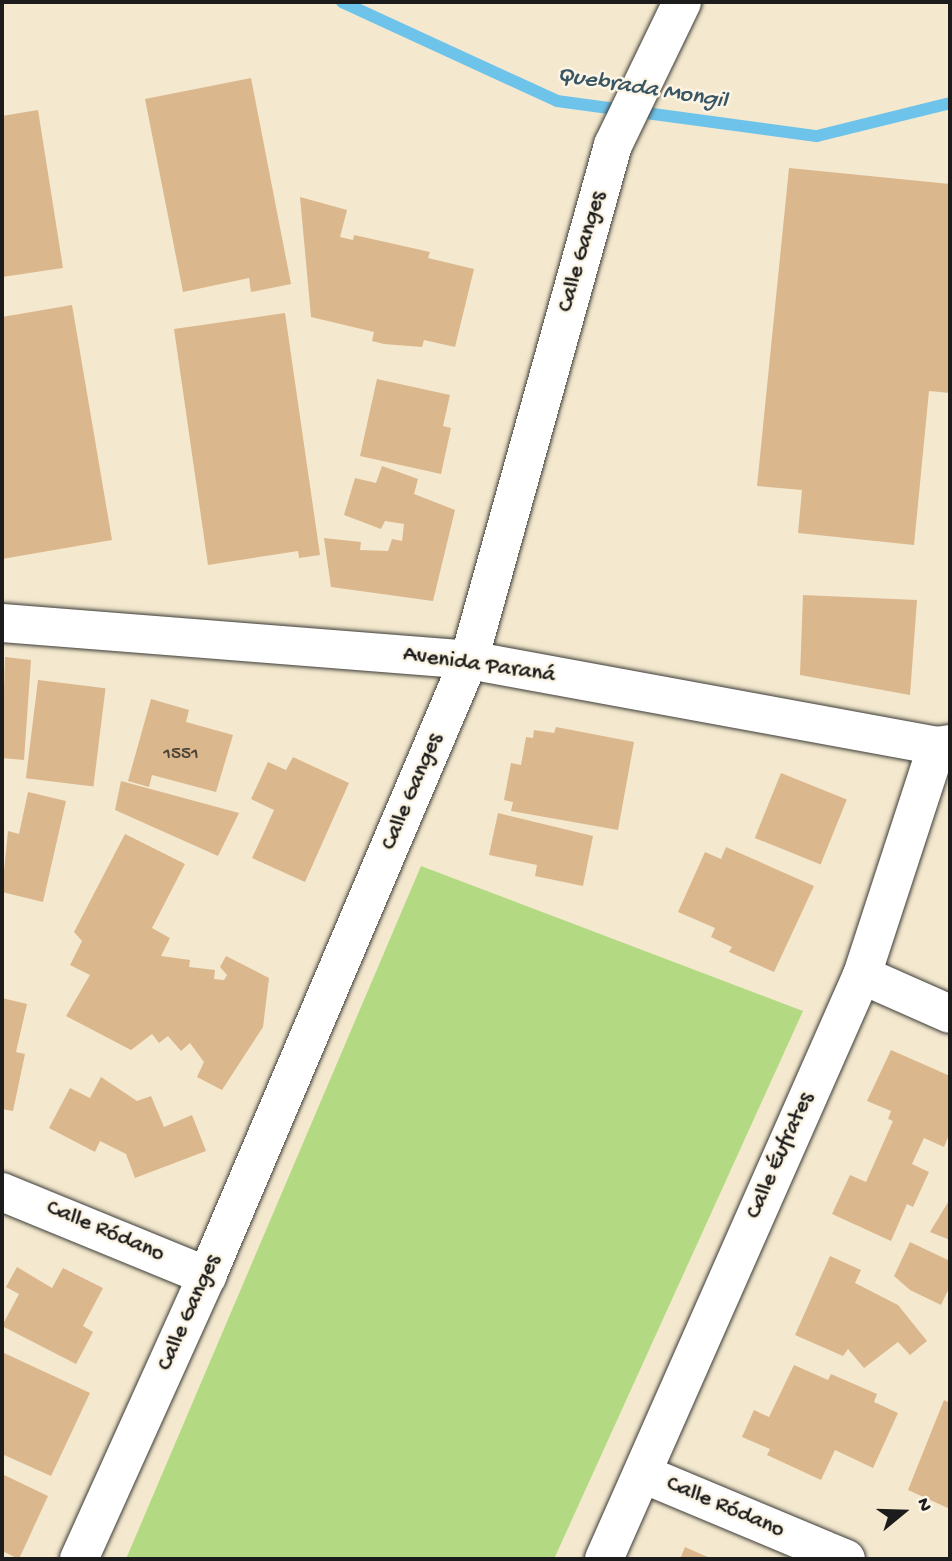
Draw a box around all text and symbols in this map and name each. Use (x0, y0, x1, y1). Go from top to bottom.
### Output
water label: Quebrada Mongil (555, 61, 729, 117)
street label: Calle Ganges (553, 188, 613, 316)
street label: Avenida Paraná (401, 642, 557, 690)
street label: Calle Ganges (376, 729, 450, 855)
house number: 1551 (163, 744, 199, 766)
street label: Calle Éufrates (741, 1089, 821, 1223)
street label: Calle Ródano (42, 1195, 168, 1269)
street label: Calle Ganges (152, 1251, 228, 1375)
street label: Calle Ródano (662, 1471, 788, 1545)
north arrow (868, 1477, 938, 1547)
text: N (910, 1495, 936, 1515)

